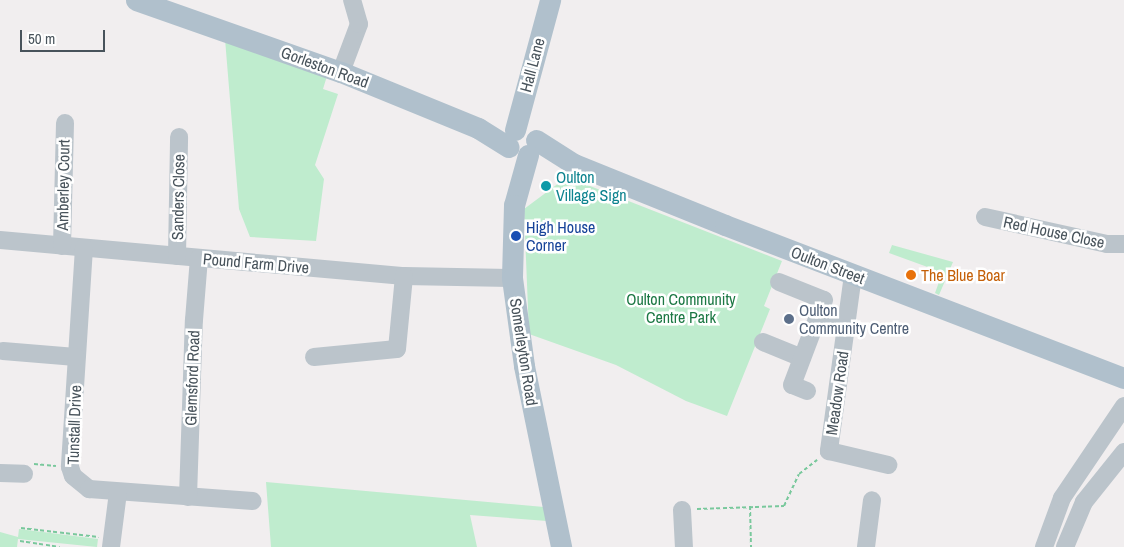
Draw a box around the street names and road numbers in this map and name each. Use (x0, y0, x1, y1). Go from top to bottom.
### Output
street label: Hall Lane (516, 36, 548, 94)
street label: Gorleston Road (279, 42, 371, 92)
street label: Amberley Court (53, 139, 73, 231)
street label: Sanders Close (168, 154, 188, 240)
street label: Red House Close (1002, 212, 1106, 252)
street label: Oulton Street (788, 242, 868, 288)
street label: Pound Farm Drive (202, 249, 310, 277)
street label: Somerleyton Road (506, 297, 542, 407)
street label: Glemsford Road (181, 330, 203, 426)
street label: Meadow Road (822, 350, 852, 436)
street label: Tunstall Drive (63, 385, 85, 465)

